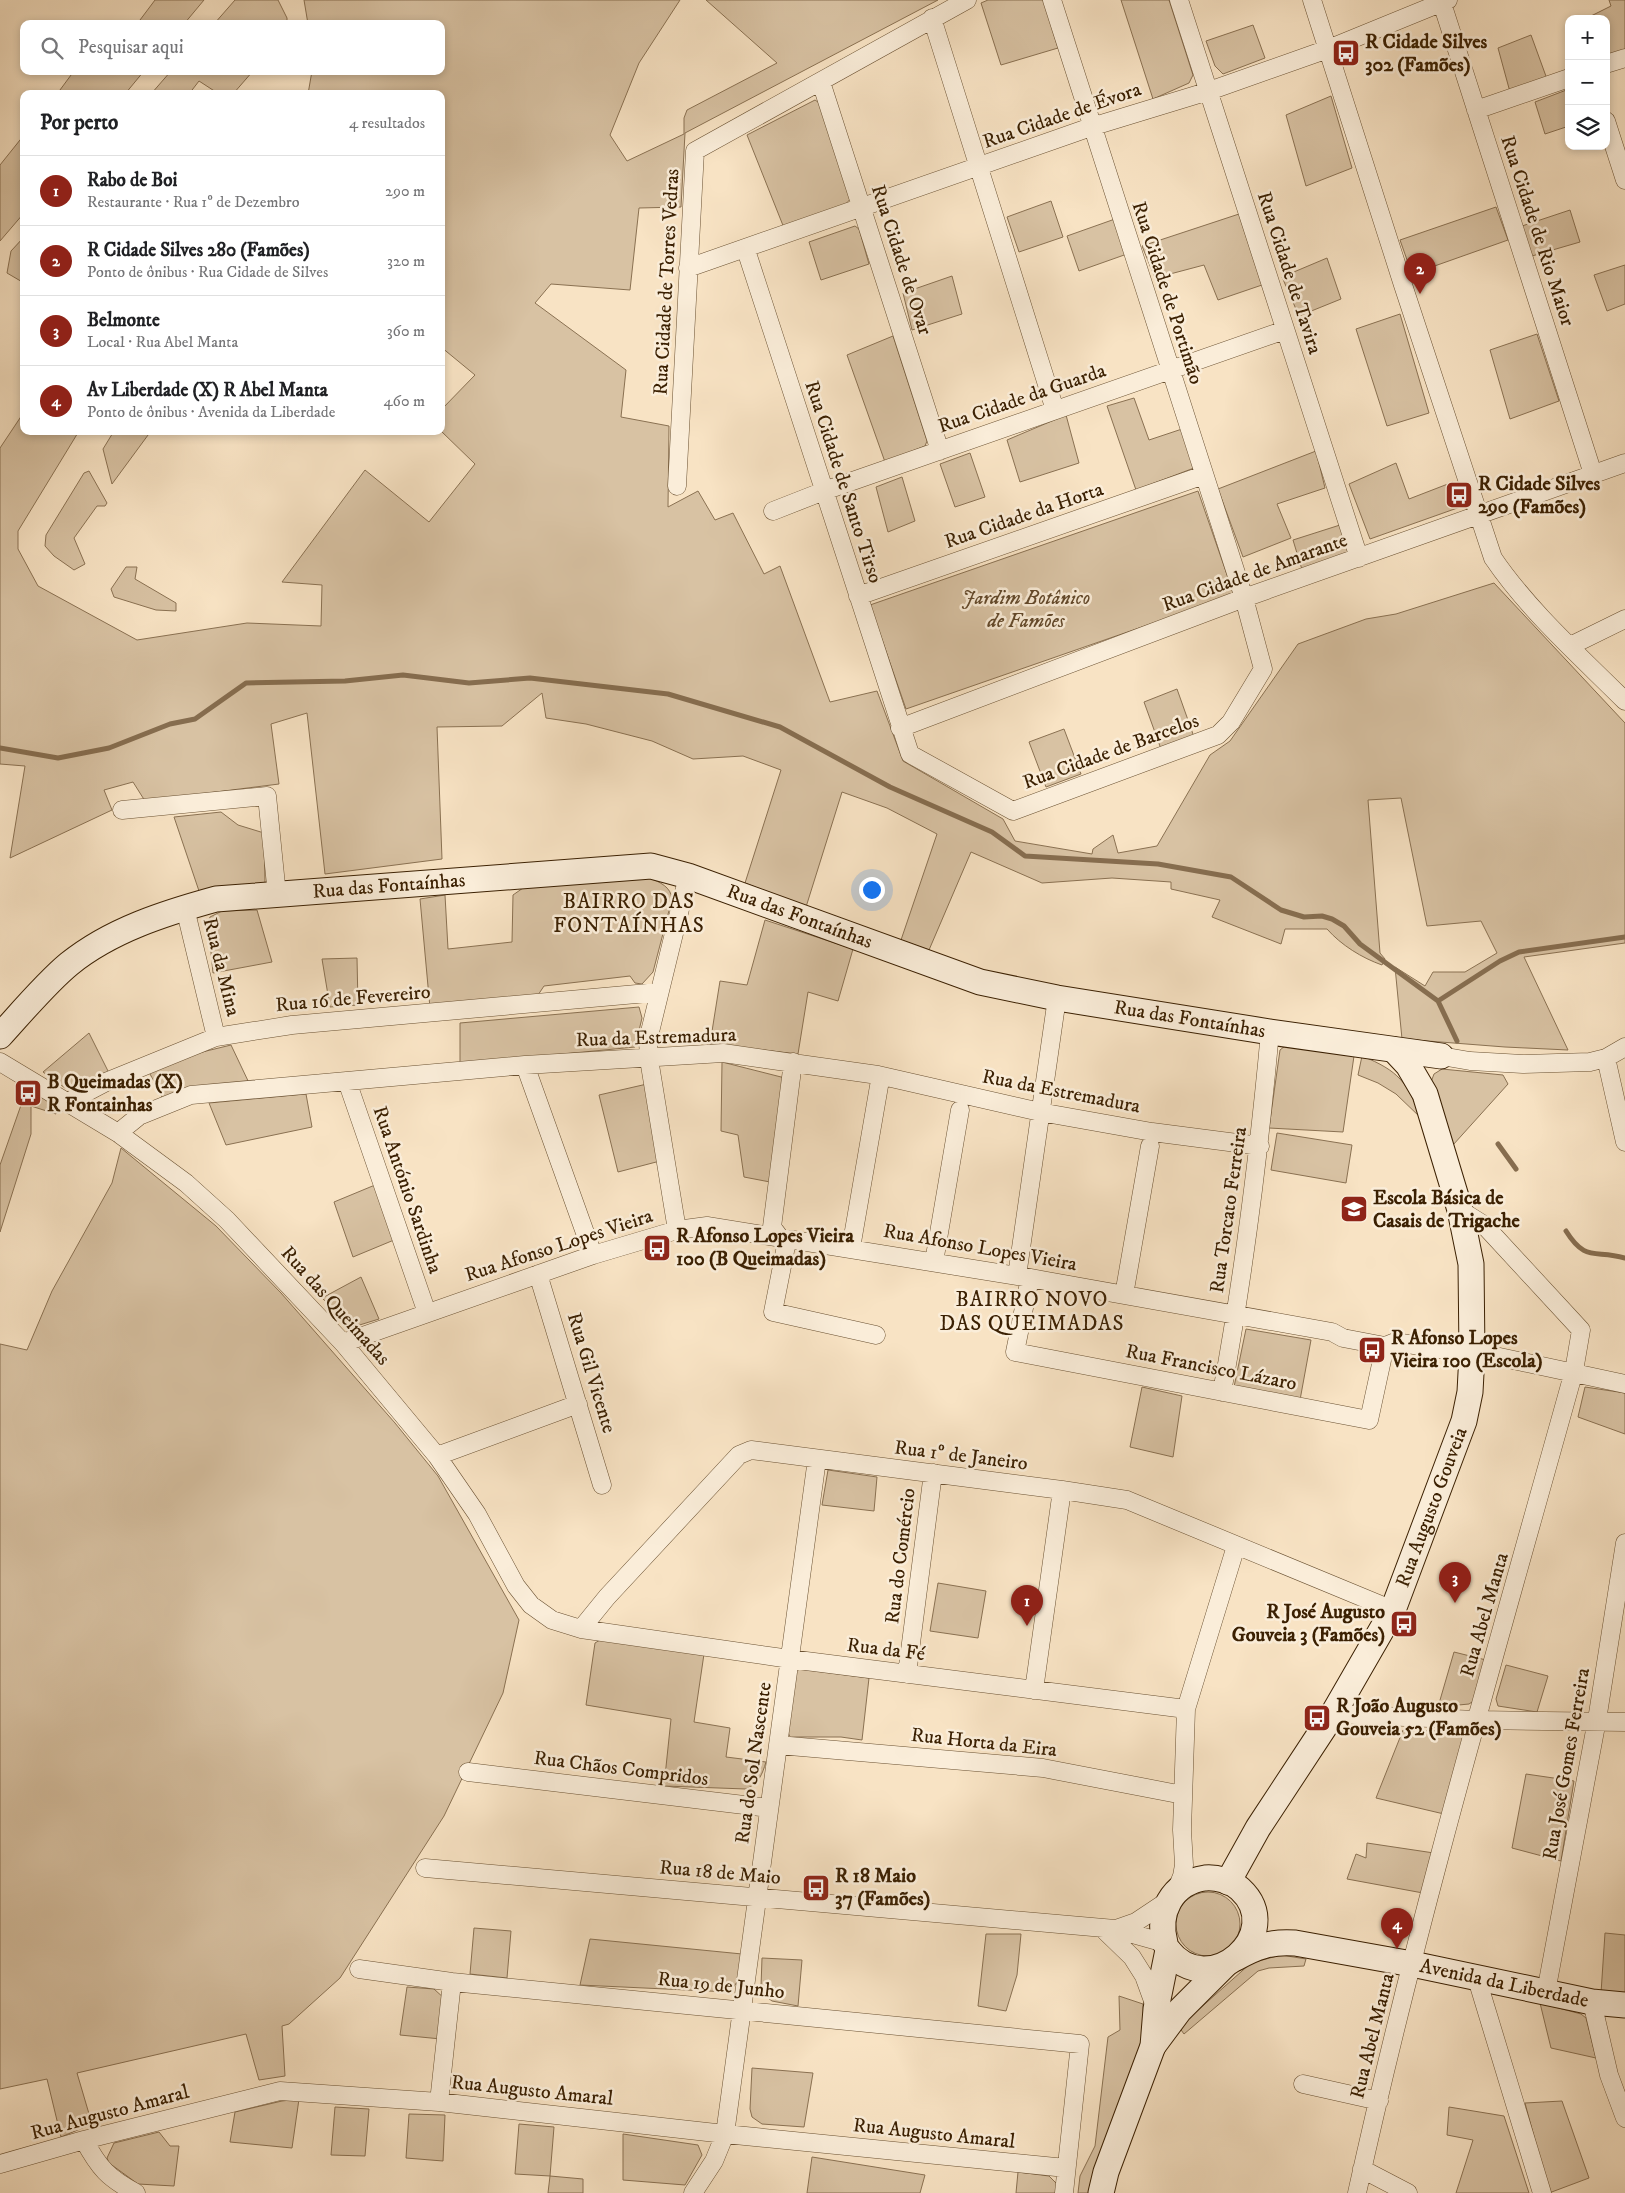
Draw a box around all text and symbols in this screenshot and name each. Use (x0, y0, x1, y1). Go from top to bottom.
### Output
map controls (1565, 15, 1610, 150)
button: + (1565, 15, 1610, 60)
search box (20, 20, 445, 75)
place label: R Cidade Silves 302 (Famões) (1365, 30, 1488, 78)
icon: search (38, 34, 66, 62)
text: Pesquisar aqui (78, 36, 184, 59)
bus stop icon: R Cidade Silves 302 (Famões) (1331, 38, 1361, 68)
button: − (1565, 60, 1610, 105)
street label: Rua Cidade de Évora (980, 77, 1145, 155)
button: layers (1565, 105, 1610, 150)
text: Por perto (40, 110, 118, 136)
text: 4 resultados (349, 113, 425, 133)
street label: Rua Cidade de Rio Maior (1494, 132, 1580, 330)
street label: Rua Cidade de Torres Vedras (649, 168, 685, 396)
text: Rabo de Boi (87, 169, 178, 192)
text: 1 (53, 181, 59, 201)
text: 290 m (385, 181, 425, 201)
street label: Rua Cidade de Ovar (865, 182, 937, 339)
street label: Rua Cidade de Tavira (1251, 189, 1327, 358)
text: Restaurante · Rua 1º de Dezembro (87, 192, 300, 212)
street label: Rua Cidade de Portimão (1126, 198, 1208, 388)
text: R Cidade Silves 280 (Famões) (87, 239, 310, 262)
text: 2 (52, 251, 60, 271)
text: 320 m (387, 251, 425, 271)
pin: 2 (1404, 253, 1436, 294)
text: Ponto de ônibus · Rua Cidade de Silves (87, 262, 328, 282)
text: Belmonte (87, 309, 160, 332)
text: 3 (53, 321, 59, 341)
text: 360 m (387, 321, 425, 341)
text: Local · Rua Abel Manta (87, 332, 238, 352)
street label: Rua Cidade da Guarda (935, 358, 1110, 439)
street label: Rua Cidade de Santo Tirso (798, 378, 888, 586)
text: Av Liberdade (X) R Abel Manta (87, 379, 328, 402)
text: 4 (51, 391, 61, 411)
text: 460 m (383, 391, 425, 411)
text: Ponto de ônibus · Avenida da Liberdade (87, 402, 335, 422)
place label: R Cidade Silves 290 (Famões) (1478, 472, 1601, 520)
street label: Rua Cidade da Horta (941, 477, 1107, 555)
bus stop icon: R Cidade Silves 290 (Famões) (1444, 480, 1474, 510)
street label: Rua Cidade de Amarante (1159, 528, 1351, 618)
park label: Jardim Botânico de Famões (962, 586, 1090, 634)
street label: Rua Cidade de Barcelos (1020, 708, 1203, 795)
street label: Rua das Fontaínhas (312, 868, 466, 904)
your location (859, 877, 885, 903)
street label: Rua das Fontaínhas (723, 879, 876, 955)
district label: BAIRRO DAS FONTAÍNHAS (553, 889, 705, 939)
street label: Rua da Mina (197, 915, 245, 1019)
street label: Rua 16 de Fevereiro (275, 980, 431, 1018)
street label: Rua das Fontaínhas (1112, 995, 1268, 1044)
street label: Rua da Estremadura (575, 1023, 737, 1053)
street label: Rua da Estremadura (980, 1064, 1143, 1120)
place label: B Queimadas (X) R Fontainhas (47, 1070, 183, 1118)
bus stop icon: B Queimadas (X) R Fontainhas (13, 1078, 43, 1108)
street label: Rua António Sardinha (367, 1103, 448, 1278)
street label: Rua Torcato Ferreira (1205, 1125, 1253, 1295)
place label: Escola Básica de Casais de Trigache (1373, 1186, 1521, 1234)
school or university icon: Escola Básica de Casais de Trigache (1339, 1194, 1369, 1224)
street label: Rua Afonso Lopes Vieira (462, 1204, 657, 1288)
street label: Rua Afonso Lopes Vieira (881, 1219, 1079, 1277)
place label: R Afonso Lopes Vieira 100 (B Queimadas) (676, 1224, 854, 1272)
bus stop icon: R Afonso Lopes Vieira 100 (B Queimadas) (642, 1233, 672, 1263)
street label: Rua das Queimadas (275, 1241, 395, 1371)
district label: BAIRRO NOVO DAS QUEIMADAS (940, 1287, 1124, 1337)
street label: Rua Gil Vicente (561, 1310, 621, 1436)
place label: R Afonso Lopes Vieira 100 (Escola) (1390, 1326, 1543, 1374)
bus stop icon: R Afonso Lopes Vieira 100 (Escola) (1357, 1335, 1387, 1365)
street label: Rua Francisco Lázaro (1123, 1339, 1299, 1397)
street label: Rua Augusto Gouveia (1390, 1423, 1473, 1591)
street label: Rua 1º de Janeiro (893, 1435, 1029, 1477)
street label: Rua do Comércio (880, 1487, 922, 1625)
street label: Rua Abel Manta (1455, 1549, 1515, 1680)
pin: 3 (1439, 1562, 1471, 1603)
pin: 1 (1011, 1585, 1043, 1626)
place label: R José Augusto Gouveia 3 (Famões) (1232, 1600, 1385, 1648)
bus stop icon: R José Augusto Gouveia 3 (Famões) (1389, 1609, 1419, 1639)
street label: Rua da Fé (845, 1633, 927, 1667)
street label: Rua José Gomes Ferreira (1538, 1666, 1596, 1862)
street label: Rua do Sol Nascente (730, 1680, 778, 1846)
place label: R João Augusto Gouveia 52 (Famões) (1336, 1694, 1502, 1742)
bus stop icon: R João Augusto Gouveia 52 (Famões) (1302, 1703, 1332, 1733)
street label: Rua Horta da Eira (910, 1723, 1059, 1763)
street label: Rua Chãos Compridos (532, 1746, 710, 1792)
street label: Rua 18 de Maio (658, 1855, 782, 1891)
place label: R 18 Maio 37 (Famões) (835, 1864, 931, 1912)
bus stop icon: R 18 Maio 37 (Famões) (801, 1873, 831, 1903)
pin: 4 (1381, 1908, 1413, 1949)
street label: Avenida da Liberdade (1417, 1953, 1591, 2013)
street label: Rua 19 de Junho (656, 1967, 786, 2005)
street label: Rua Abel Manta (1345, 1970, 1401, 2101)
street label: Rua Augusto Amaral (450, 2070, 614, 2112)
street label: Rua Augusto Amaral (28, 2080, 192, 2146)
street label: Rua Augusto Amaral (852, 2113, 1016, 2155)

